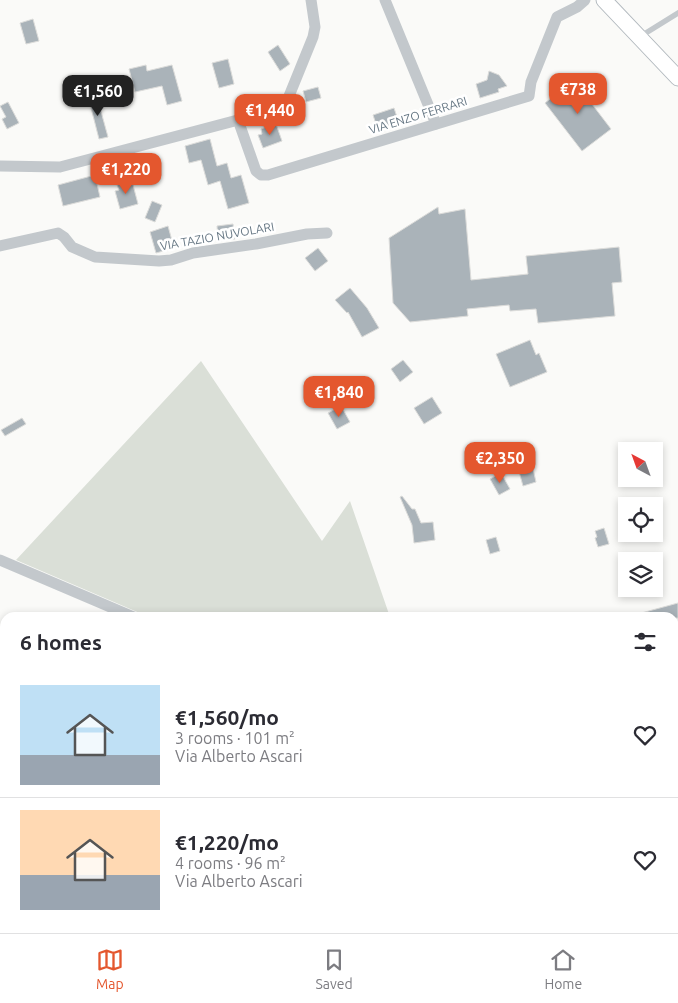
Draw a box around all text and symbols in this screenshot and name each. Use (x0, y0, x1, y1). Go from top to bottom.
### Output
pin: €738 (548, 72, 608, 115)
pin: €1,560 (57, 74, 139, 117)
text: €738 (560, 80, 596, 98)
text: €1,560 (73, 82, 123, 100)
pin: €1,440 (229, 94, 311, 136)
street label: VIA ENZO FERRARI (367, 94, 469, 136)
text: €1,440 (245, 101, 295, 119)
pin: €1,220 (85, 152, 167, 195)
text: €1,220 (101, 160, 151, 178)
street label: VIA TAZIO NUVOLARI (159, 220, 275, 252)
pin: €1,840 (298, 376, 380, 418)
text: €1,840 (314, 383, 364, 401)
pin: €2,350 (459, 442, 541, 484)
north arrow (618, 442, 662, 488)
map controls (618, 442, 663, 597)
text: €2,350 (475, 449, 525, 467)
button: locate (618, 497, 663, 542)
button: layers (618, 552, 663, 597)
icon: filters (631, 628, 659, 656)
text: 6 homes (20, 630, 102, 654)
icon: home (60, 705, 120, 765)
text: €1,560/mo (175, 705, 279, 729)
icon: heart (631, 721, 659, 749)
text: 3 rooms · 101 m² (175, 729, 295, 747)
text: Via Alberto Ascari (175, 747, 303, 765)
icon: home (60, 830, 120, 890)
text: €1,220/mo (175, 830, 279, 854)
icon: heart (631, 846, 659, 874)
text: 4 rooms · 96 m² (175, 854, 286, 872)
text: Via Alberto Ascari (175, 872, 303, 890)
tab: Map (96, 946, 124, 992)
tab: Saved (315, 946, 353, 992)
tab: Home (544, 946, 582, 992)

